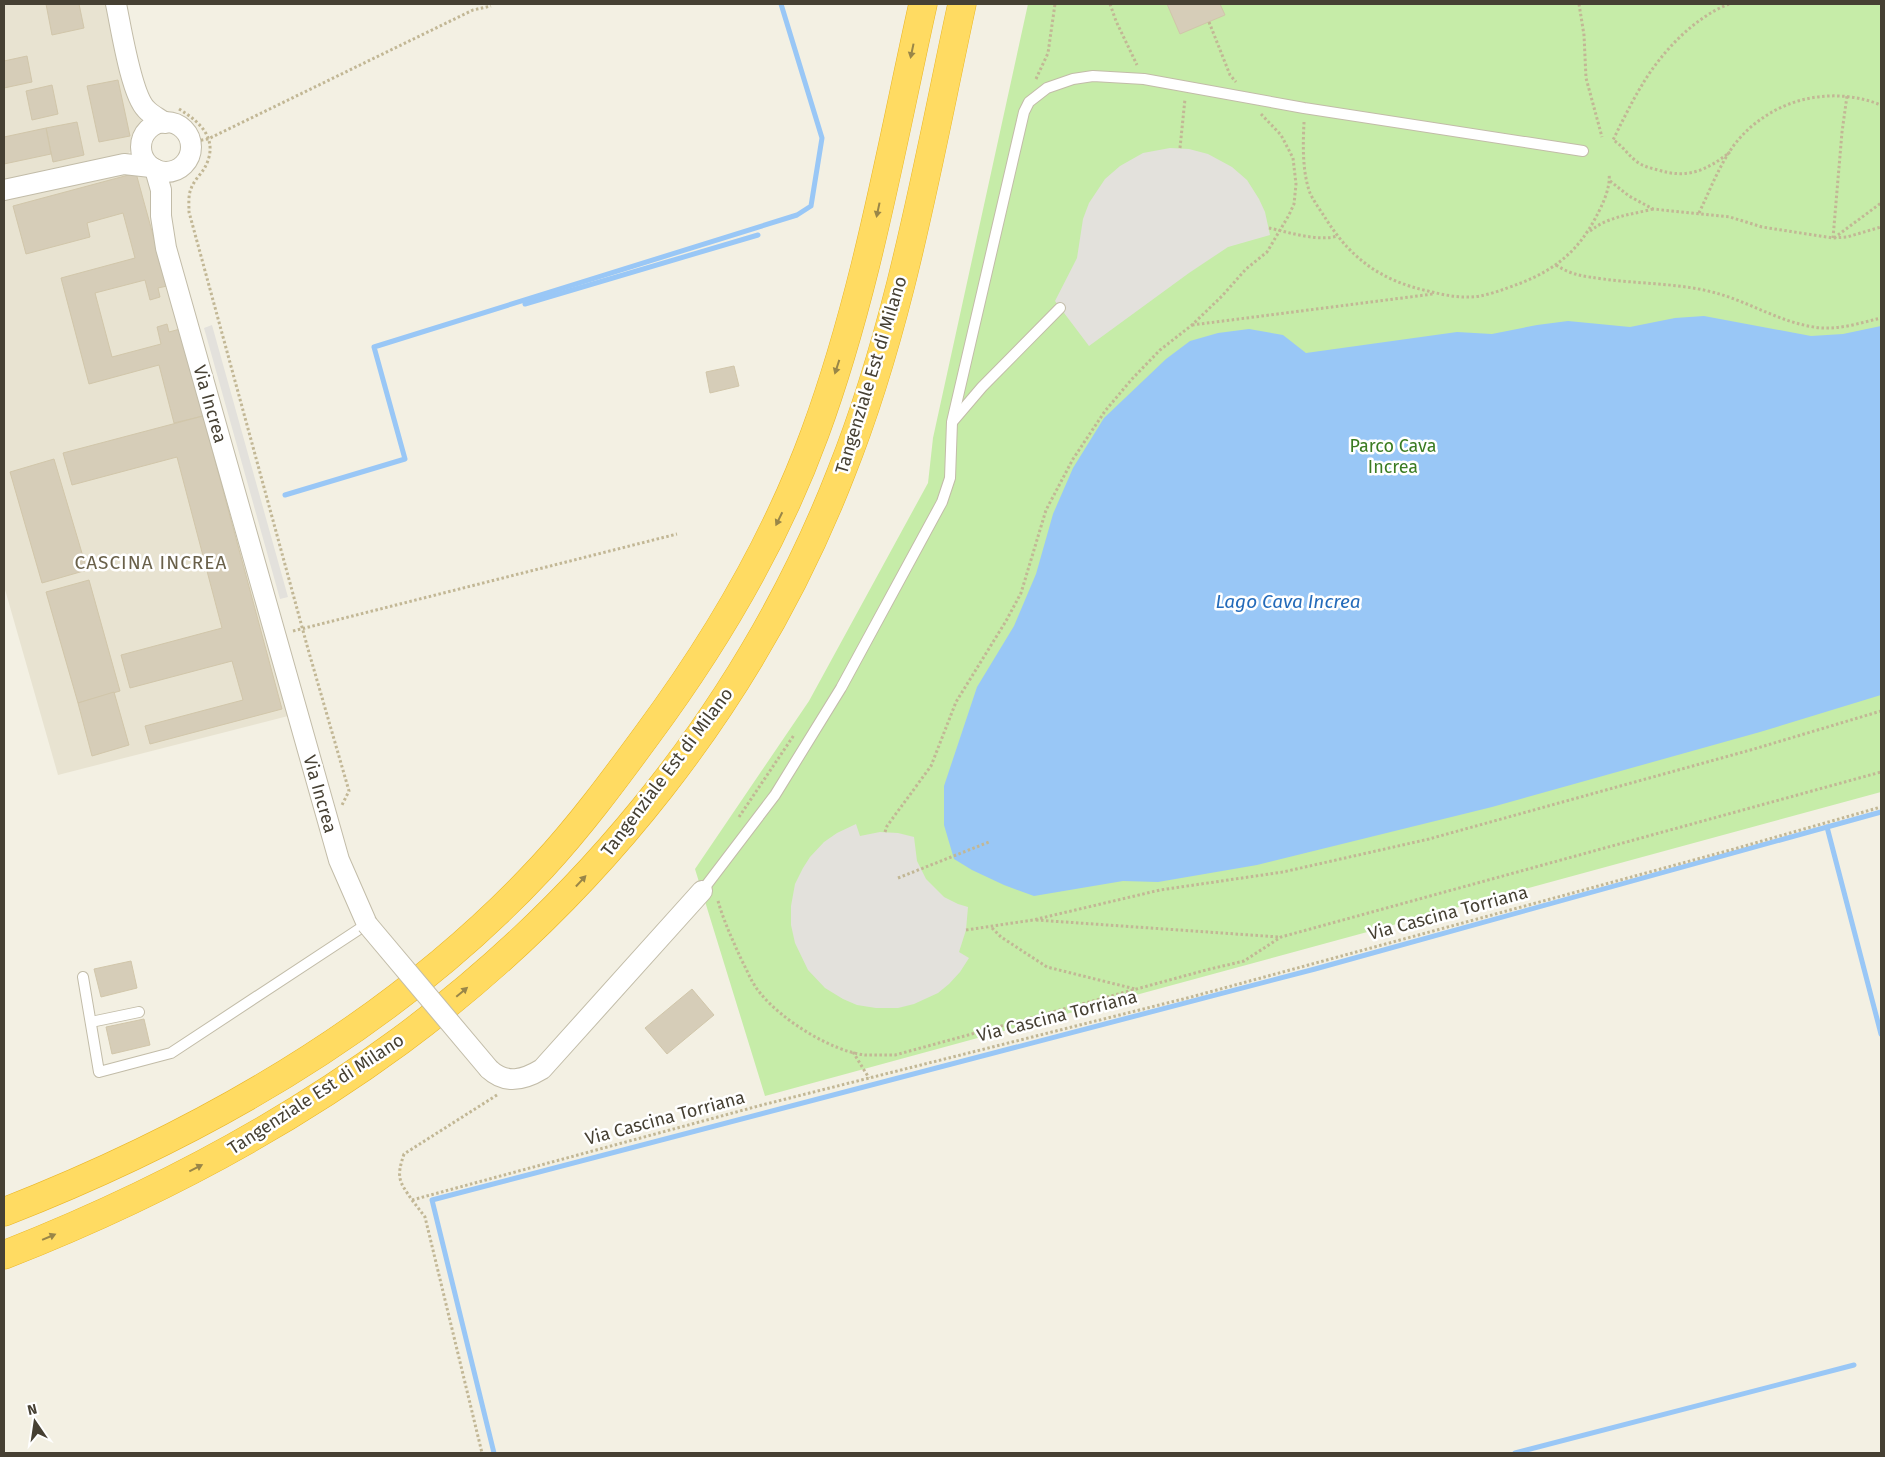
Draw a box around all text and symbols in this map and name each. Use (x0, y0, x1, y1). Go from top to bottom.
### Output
one-way arrow (908, 44, 916, 59)
one-way arrow (873, 203, 881, 219)
street label: Tangenziale Est di Milano (830, 274, 912, 476)
one-way arrow (833, 360, 840, 375)
street label: Via Increa (188, 363, 232, 445)
park label: Parco Cava Increa (1350, 435, 1436, 478)
one-way arrow (775, 512, 783, 526)
district label: CASCINA INCREA (75, 551, 227, 574)
water label: Lago Cava Increa (1215, 590, 1361, 613)
street label: Tangenziale Est di Milano (596, 683, 738, 861)
street label: Via Increa (298, 753, 342, 835)
one-way arrow (575, 875, 587, 887)
street label: Via Cascina Torriana (1366, 881, 1530, 945)
street label: Via Cascina Torriana (975, 985, 1139, 1047)
one-way arrow (456, 986, 469, 997)
street label: Tangenziale Est di Milano (224, 1029, 408, 1159)
street label: Via Cascina Torriana (583, 1086, 747, 1150)
one-way arrow (189, 1164, 203, 1172)
one-way arrow (42, 1232, 56, 1240)
north arrow (10, 1397, 60, 1447)
text: N (26, 1400, 39, 1419)

